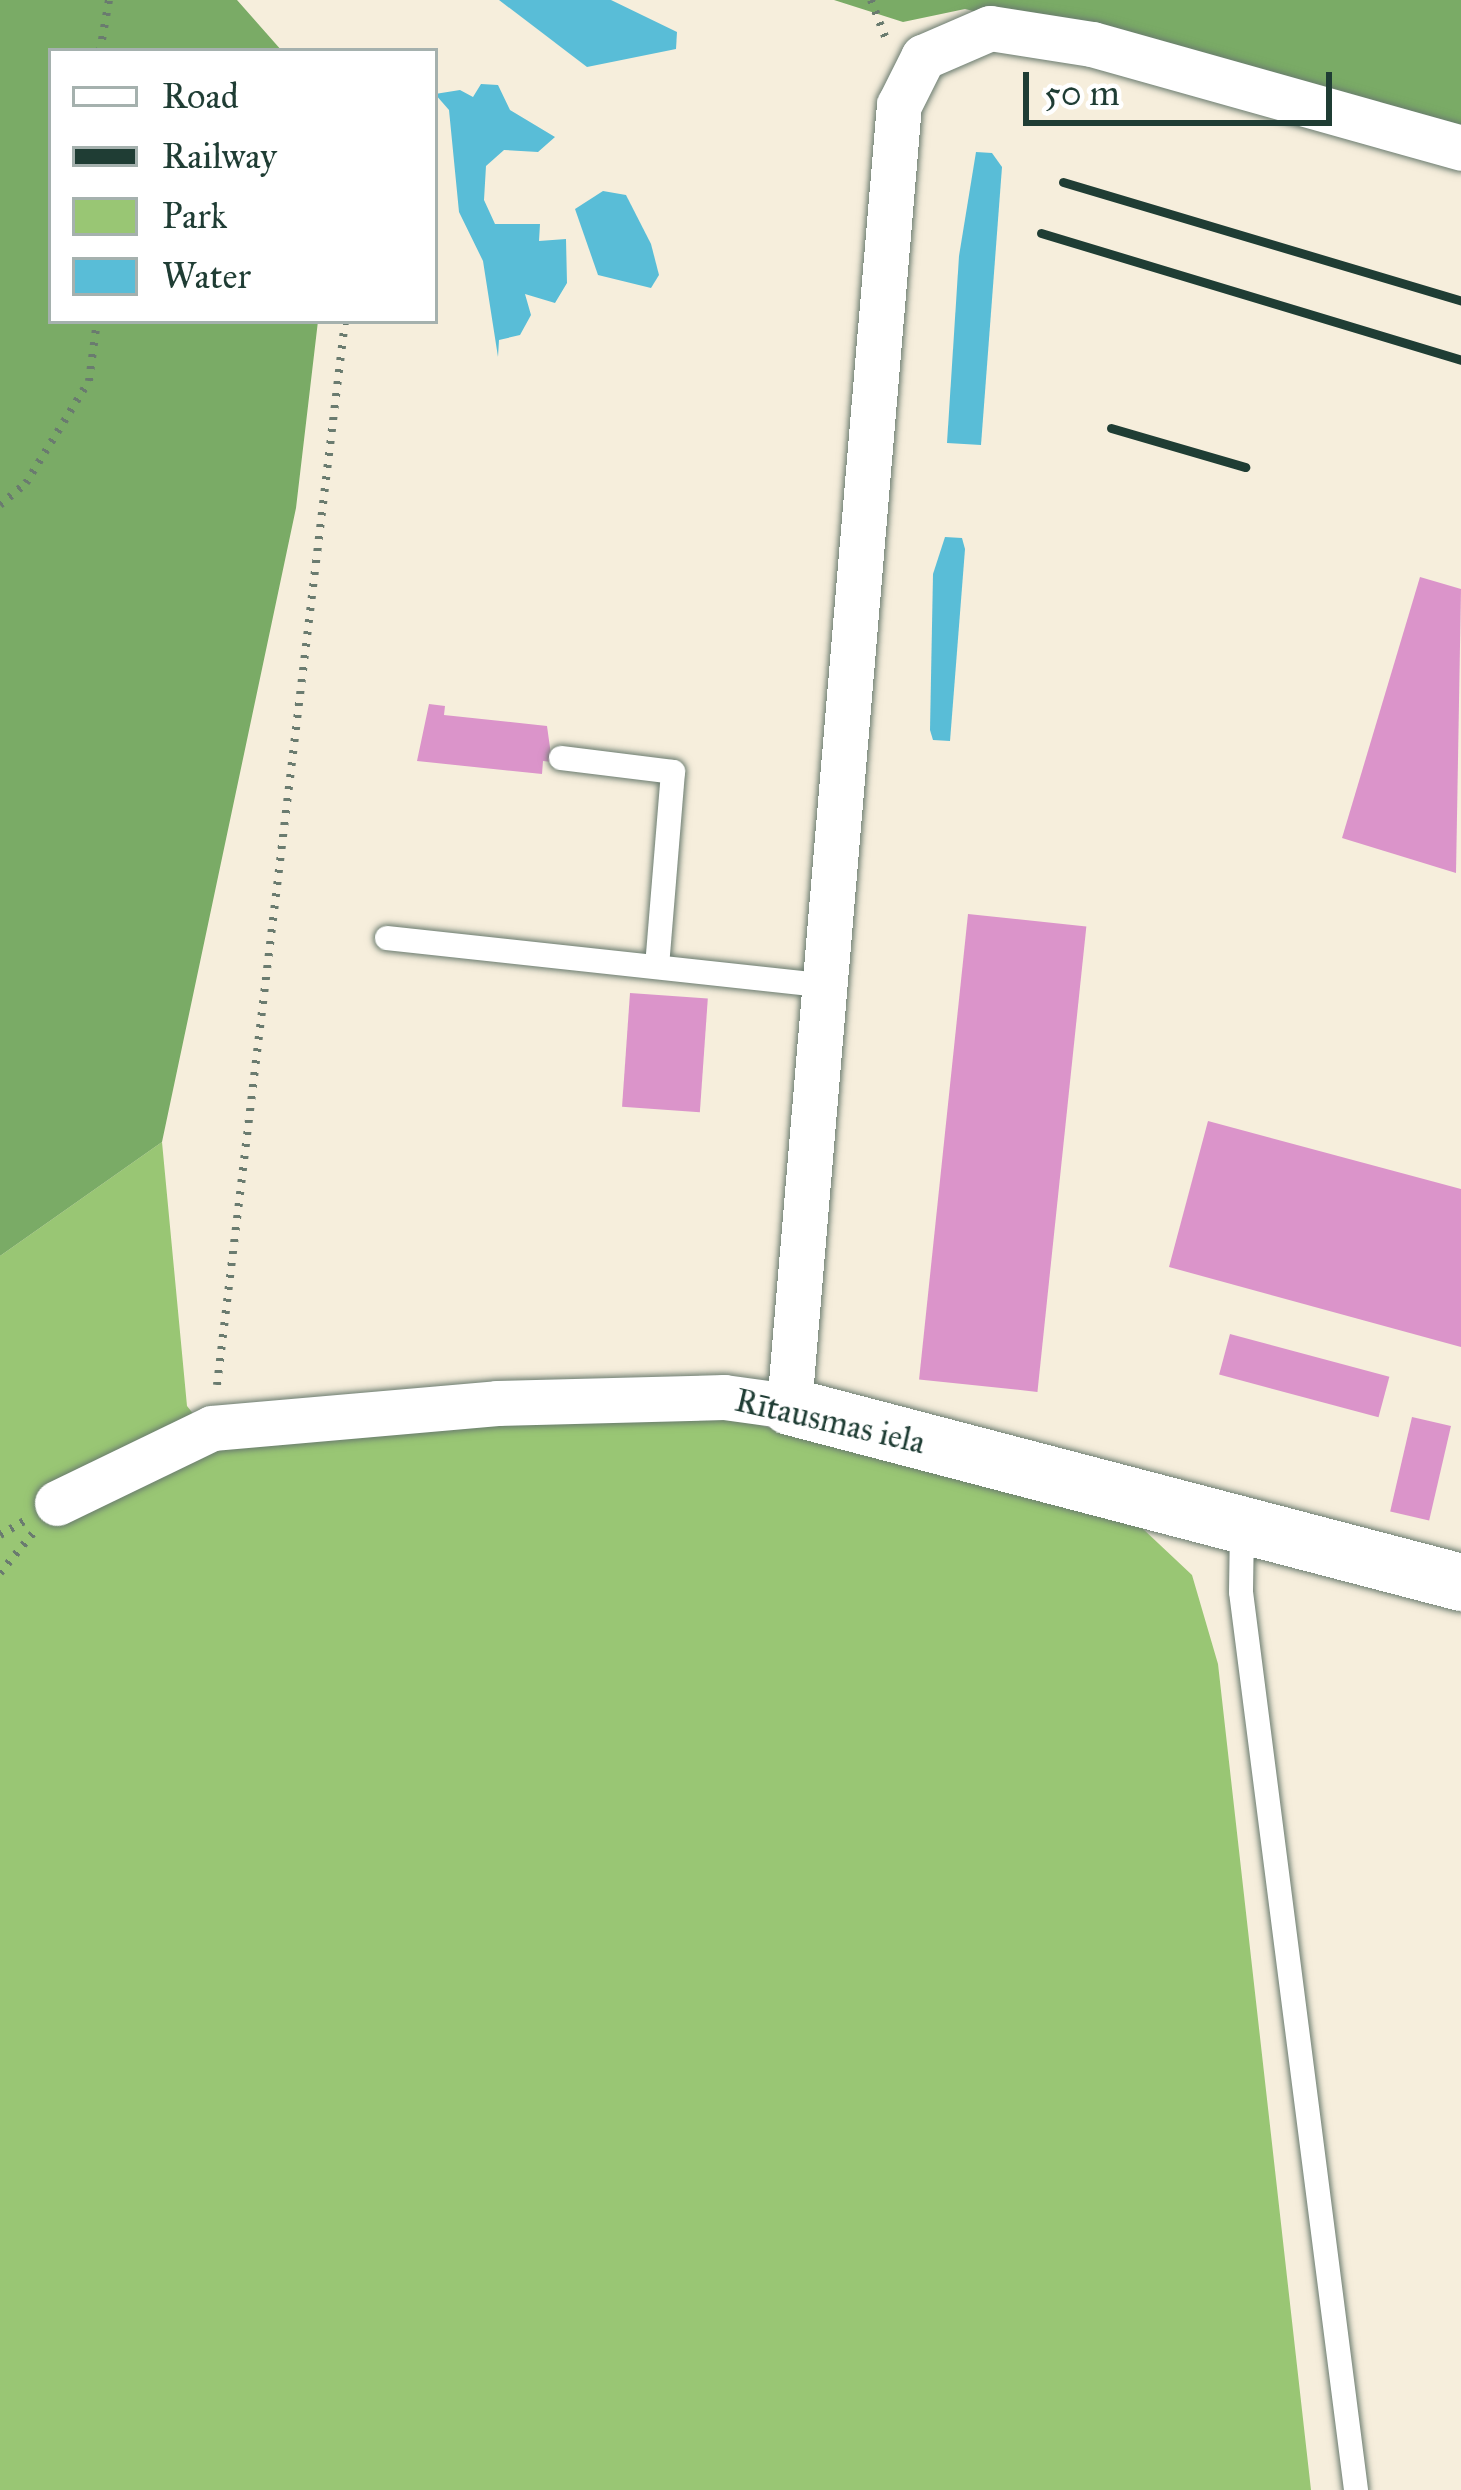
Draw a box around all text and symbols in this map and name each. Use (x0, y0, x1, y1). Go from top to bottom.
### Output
legend (48, 48, 438, 324)
scale bar (1029, 48, 1338, 122)
text: 50 m (1044, 71, 1120, 115)
text: Road (162, 74, 239, 118)
text: Railway (162, 134, 277, 178)
text: Park (162, 194, 227, 238)
text: Water (162, 254, 251, 298)
street label: Rītausmas iela (731, 1381, 929, 1463)

